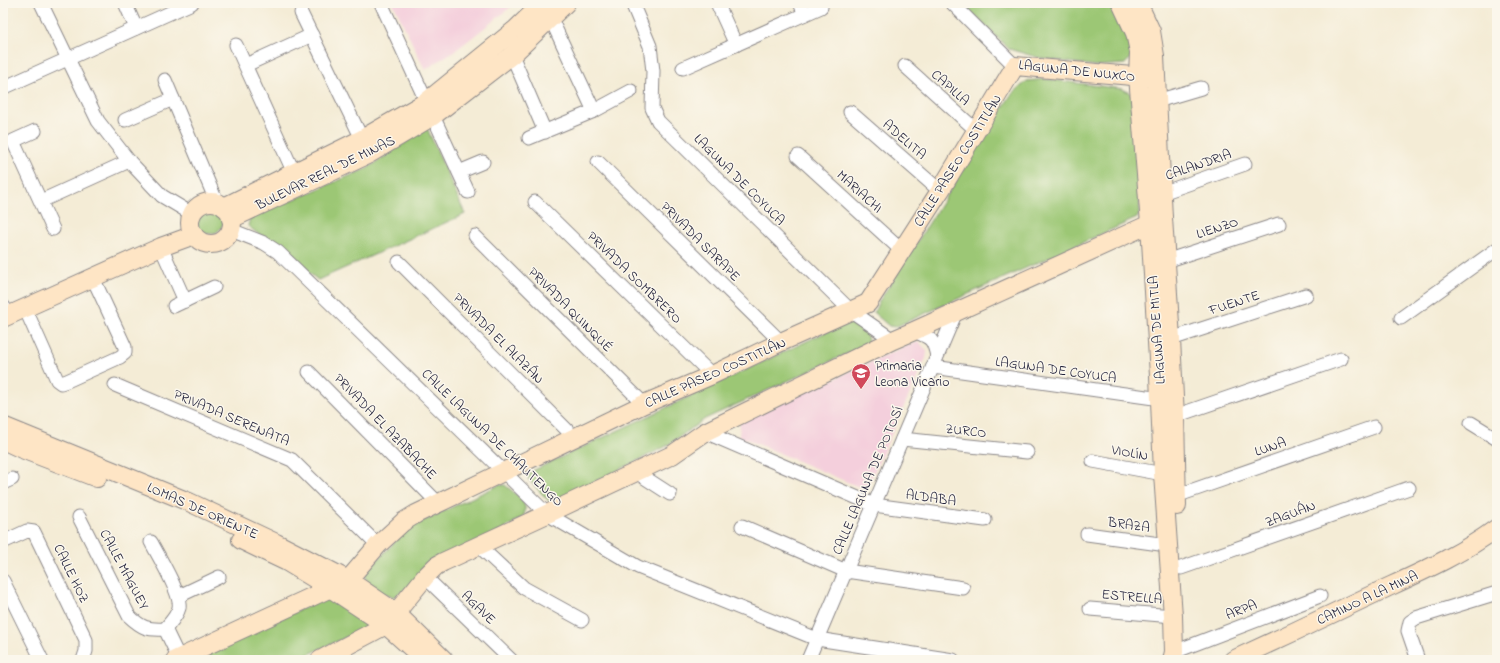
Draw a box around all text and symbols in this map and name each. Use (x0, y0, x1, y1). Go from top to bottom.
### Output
street label: LAGUNA DE NUXCO (1018, 55, 1136, 88)
street label: CAPILLA (926, 65, 974, 111)
street label: CALLE PASEO COSTITLÁN (908, 90, 1008, 231)
street label: ADELITA (877, 115, 931, 165)
street label: LAGUNA DE COYUCA (688, 129, 790, 231)
street label: BULEVAR REAL DE MINAS (251, 130, 399, 217)
street label: CALANDRIA (1163, 144, 1234, 187)
street label: MARIACHI (831, 166, 887, 219)
street label: PRIVADA SARAPE (655, 197, 745, 287)
street label: LIENZO (1194, 212, 1241, 245)
street label: PRIVADA SOMBRERO (582, 227, 686, 329)
street label: PRIVADA QUINQUÉ (523, 263, 617, 357)
street label: LAGUNA DE MITLA (1143, 275, 1172, 385)
street label: FUENTE (1205, 285, 1263, 322)
street label: PRIVADA EL ALAZÁN (448, 288, 549, 389)
street label: CALLE PASEO COSTITLÁN (641, 332, 790, 414)
street label: LAGUNA DE COYUCA (994, 352, 1118, 389)
place label: Primaria Leona Vicario (875, 356, 949, 393)
school or university icon: Primaria Leona Vicario (850, 362, 872, 390)
street label: CALLE LAGUNA DE CHAUTENGO (416, 364, 568, 512)
street label: PRIVADA EL AZABACHE (329, 369, 441, 485)
street label: PRIVADA SERENATA (170, 384, 293, 452)
street label: CALLE LAGUNA DE POTOSÍ (827, 403, 909, 558)
street label: ZURCO (944, 419, 987, 444)
street label: LUNA (1252, 432, 1289, 463)
street label: VIOLÍN (1109, 440, 1150, 467)
street label: LOMAS DE ORIENTE (143, 477, 262, 545)
street label: ALDABA (904, 485, 957, 512)
street label: ZAGUÁN (1262, 495, 1319, 533)
street label: BRAZA (1105, 512, 1151, 539)
street label: CALLE MAGUEY (94, 526, 154, 614)
street label: CALLE HOZ (47, 541, 94, 607)
street label: CAMINO A LA MINA (1314, 566, 1422, 631)
street label: ESTRELLA (1101, 584, 1163, 611)
street label: AGAVE (456, 586, 500, 630)
street label: ARPA (1223, 595, 1260, 626)

